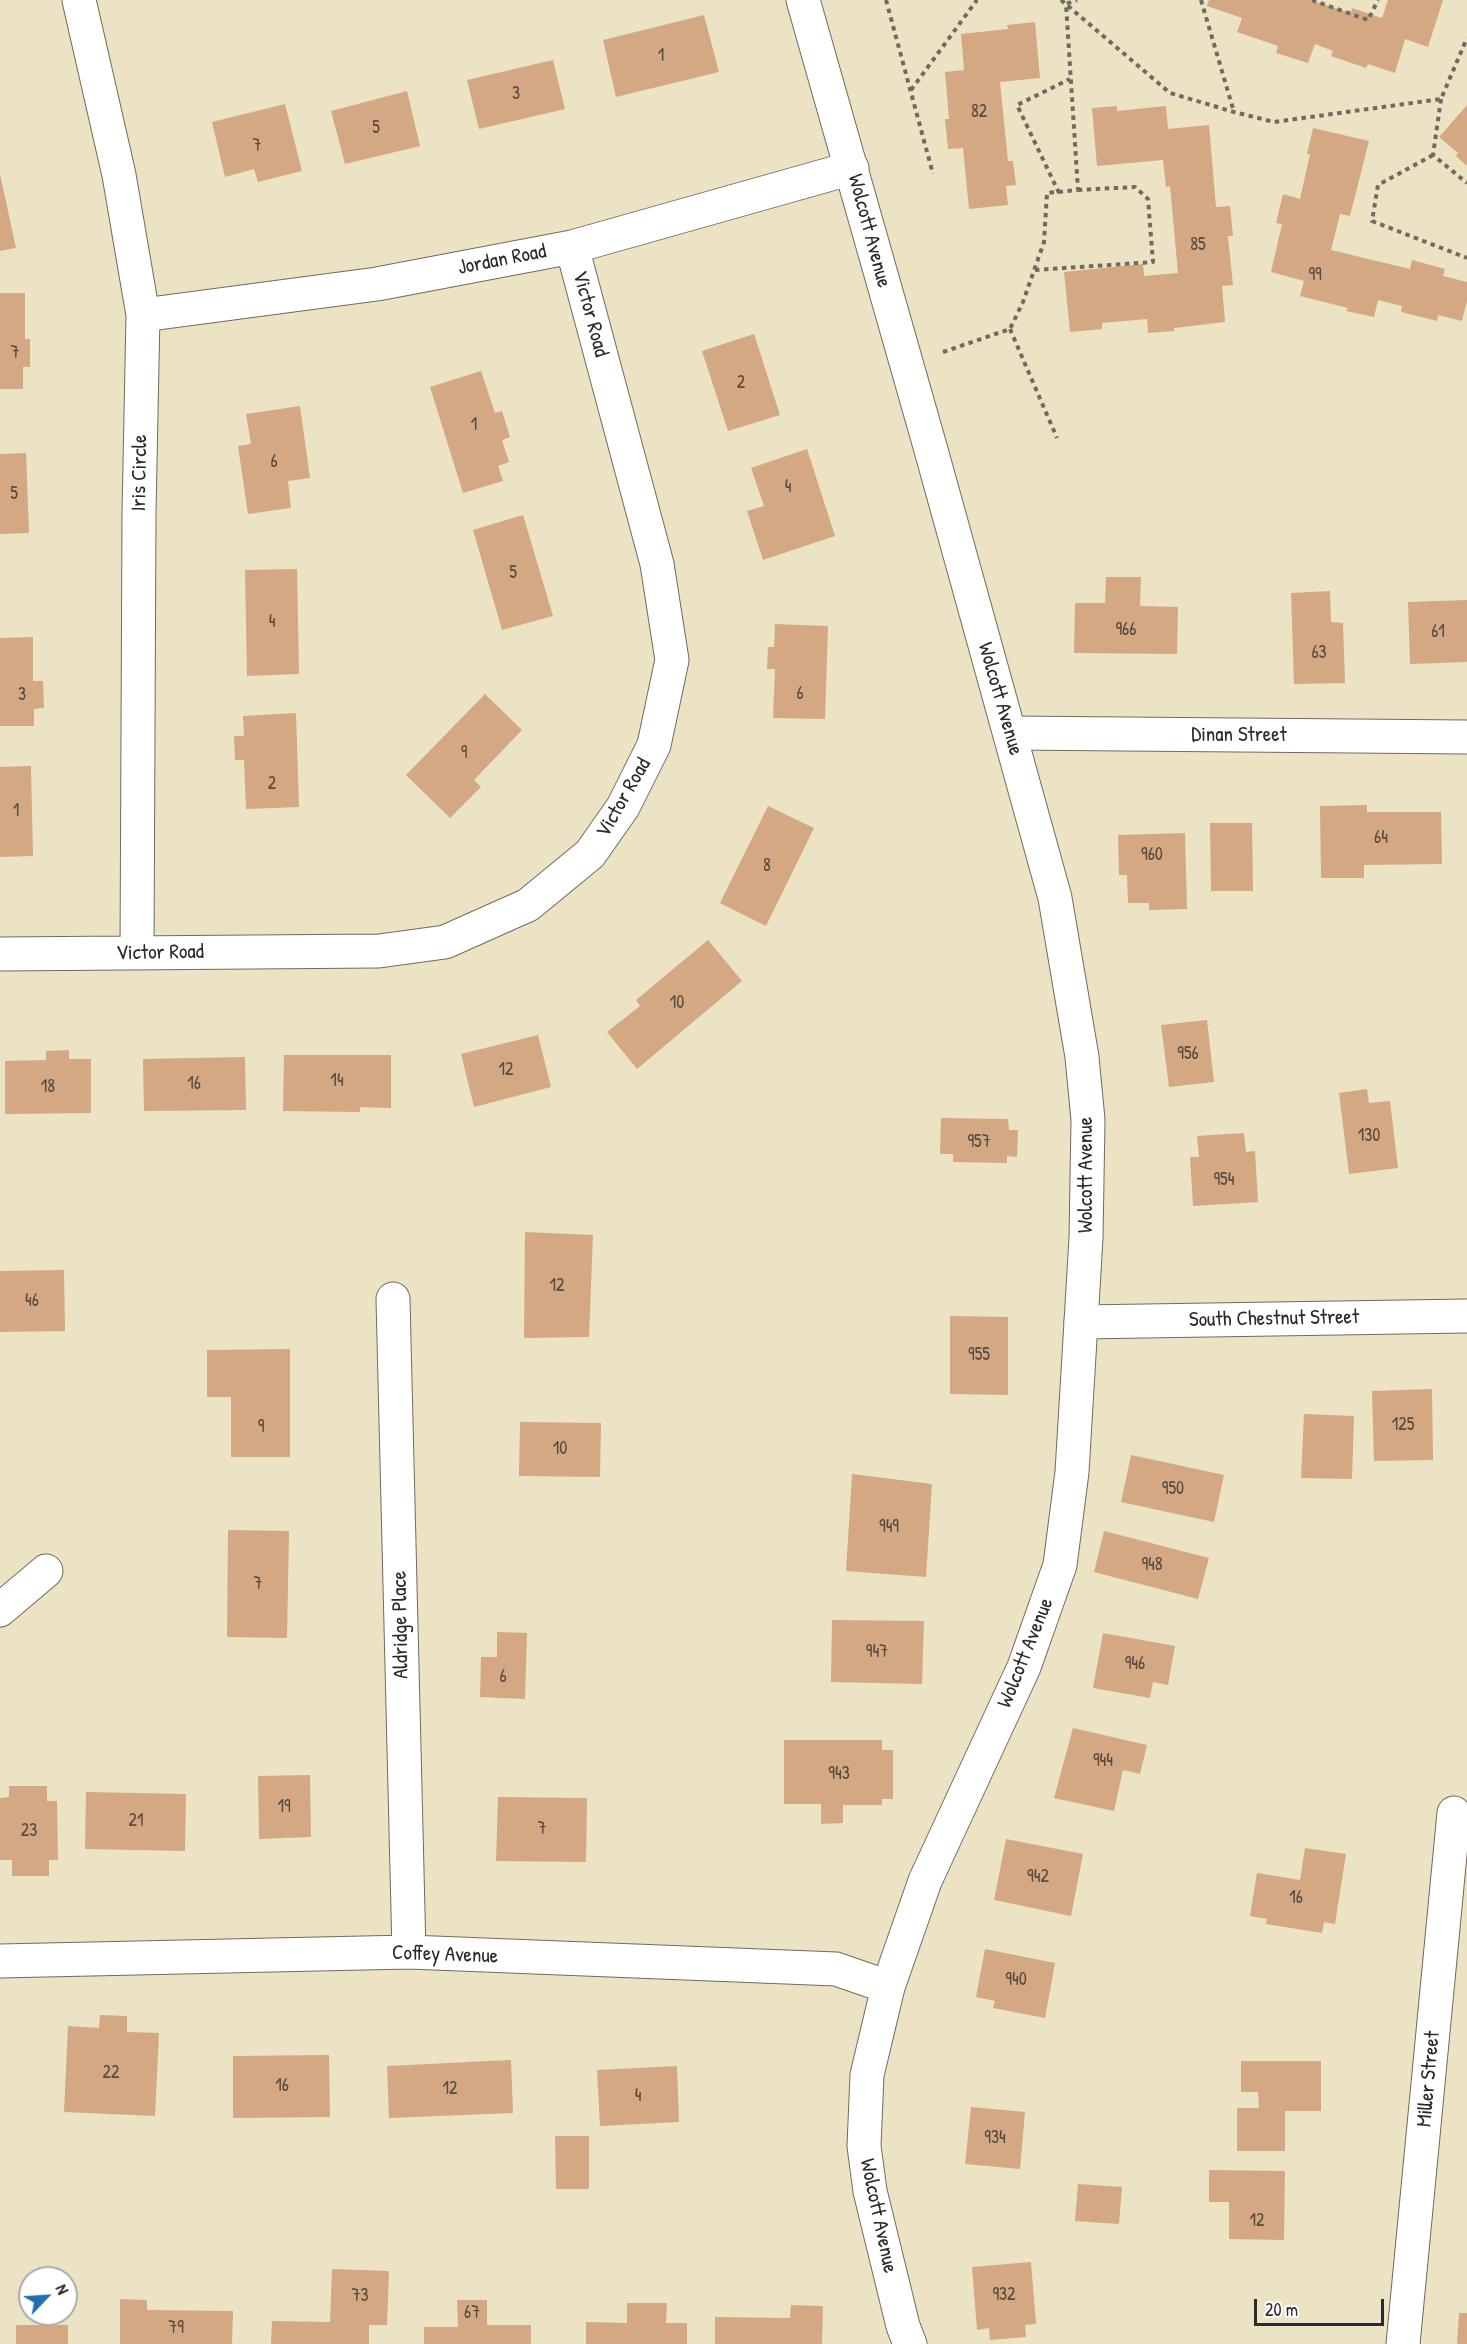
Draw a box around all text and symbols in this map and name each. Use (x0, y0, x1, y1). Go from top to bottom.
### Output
house number: 1 (658, 45, 664, 67)
house number: 3 (512, 83, 520, 105)
house number: 82 (971, 101, 987, 123)
house number: 5 (372, 117, 380, 139)
house number: 7 (253, 135, 261, 157)
street label: Wolcott Avenue (842, 172, 896, 290)
house number: 85 (1190, 234, 1206, 256)
street label: Jordan Road (456, 239, 548, 281)
house number: 99 (1308, 264, 1322, 286)
street label: Victor Road (566, 268, 614, 360)
house number: 7 (11, 342, 19, 364)
house number: 2 (737, 372, 745, 394)
house number: 1 (471, 414, 477, 436)
street label: Iris Circle (127, 434, 153, 512)
house number: 6 (270, 451, 278, 473)
house number: 4 (785, 476, 791, 498)
house number: 5 (10, 483, 18, 505)
house number: 5 (509, 562, 517, 584)
house number: 4 (269, 611, 275, 633)
house number: 966 (1116, 619, 1136, 641)
house number: 61 (1431, 621, 1445, 643)
street label: Wolcott Avenue (972, 640, 1028, 758)
house number: 63 (1311, 642, 1327, 664)
house number: 6 (796, 683, 804, 705)
house number: 3 (18, 684, 26, 706)
street label: Dinan Street (1191, 722, 1287, 748)
house number: 9 (461, 742, 467, 764)
street label: Victor Road (591, 754, 657, 842)
house number: 2 (268, 773, 276, 795)
house number: 1 (13, 800, 19, 822)
house number: 64 (1374, 827, 1388, 849)
house number: 960 (1141, 844, 1163, 866)
house number: 8 (763, 855, 771, 877)
street label: Victor Road (116, 940, 204, 966)
house number: 10 (670, 992, 684, 1014)
house number: 956 (1177, 1043, 1199, 1065)
house number: 12 (499, 1059, 513, 1081)
house number: 14 (330, 1070, 344, 1092)
house number: 16 (187, 1073, 201, 1095)
house number: 18 (41, 1076, 55, 1098)
street label: Wolcott Avenue (1073, 1117, 1099, 1233)
house number: 130 (1358, 1125, 1380, 1147)
house number: 957 (967, 1131, 991, 1153)
house number: 954 (1214, 1169, 1234, 1191)
house number: 12 (550, 1275, 564, 1297)
house number: 46 (25, 1290, 39, 1312)
street label: South Chestnut Street (1189, 1305, 1359, 1333)
house number: 955 (968, 1344, 990, 1366)
house number: 125 (1392, 1414, 1414, 1436)
house number: 9 (258, 1416, 264, 1438)
house number: 10 (553, 1438, 567, 1460)
house number: 950 (1162, 1478, 1184, 1500)
house number: 949 (879, 1516, 899, 1538)
house number: 948 (1141, 1554, 1163, 1576)
street label: Aldridge Place (387, 1571, 415, 1679)
house number: 7 (254, 1573, 262, 1595)
street label: Wolcott Avenue (993, 1594, 1059, 1712)
house number: 947 (866, 1641, 888, 1663)
house number: 946 (1125, 1653, 1145, 1675)
house number: 6 (499, 1666, 507, 1688)
house number: 944 (1093, 1750, 1113, 1772)
house number: 943 (828, 1763, 850, 1785)
house number: 19 (277, 1796, 291, 1818)
house number: 21 (129, 1810, 143, 1832)
house number: 7 (538, 1818, 546, 1840)
house number: 23 (21, 1820, 37, 1842)
house number: 942 (1027, 1866, 1049, 1888)
house number: 16 (1289, 1887, 1303, 1909)
street label: Coffey Avenue (391, 1941, 499, 1969)
house number: 940 (1005, 1969, 1027, 1991)
street label: Miller Street (1412, 2030, 1446, 2128)
house number: 22 (103, 2062, 119, 2084)
house number: 16 (275, 2075, 289, 2097)
house number: 12 (443, 2078, 457, 2100)
house number: 4 (635, 2085, 641, 2107)
house number: 934 (984, 2127, 1006, 2149)
street label: Wolcott Avenue (854, 2157, 902, 2275)
house number: 12 (1250, 2210, 1264, 2232)
north arrow (18, 2266, 78, 2326)
text: N (51, 2281, 74, 2298)
house number: 932 (992, 2284, 1016, 2306)
house number: 73 (352, 2285, 368, 2307)
scale bar (1257, 2287, 1388, 2325)
text: 20 m (1265, 2297, 1298, 2322)
house number: 67 (464, 2302, 480, 2324)
house number: 79 (168, 2317, 184, 2339)

